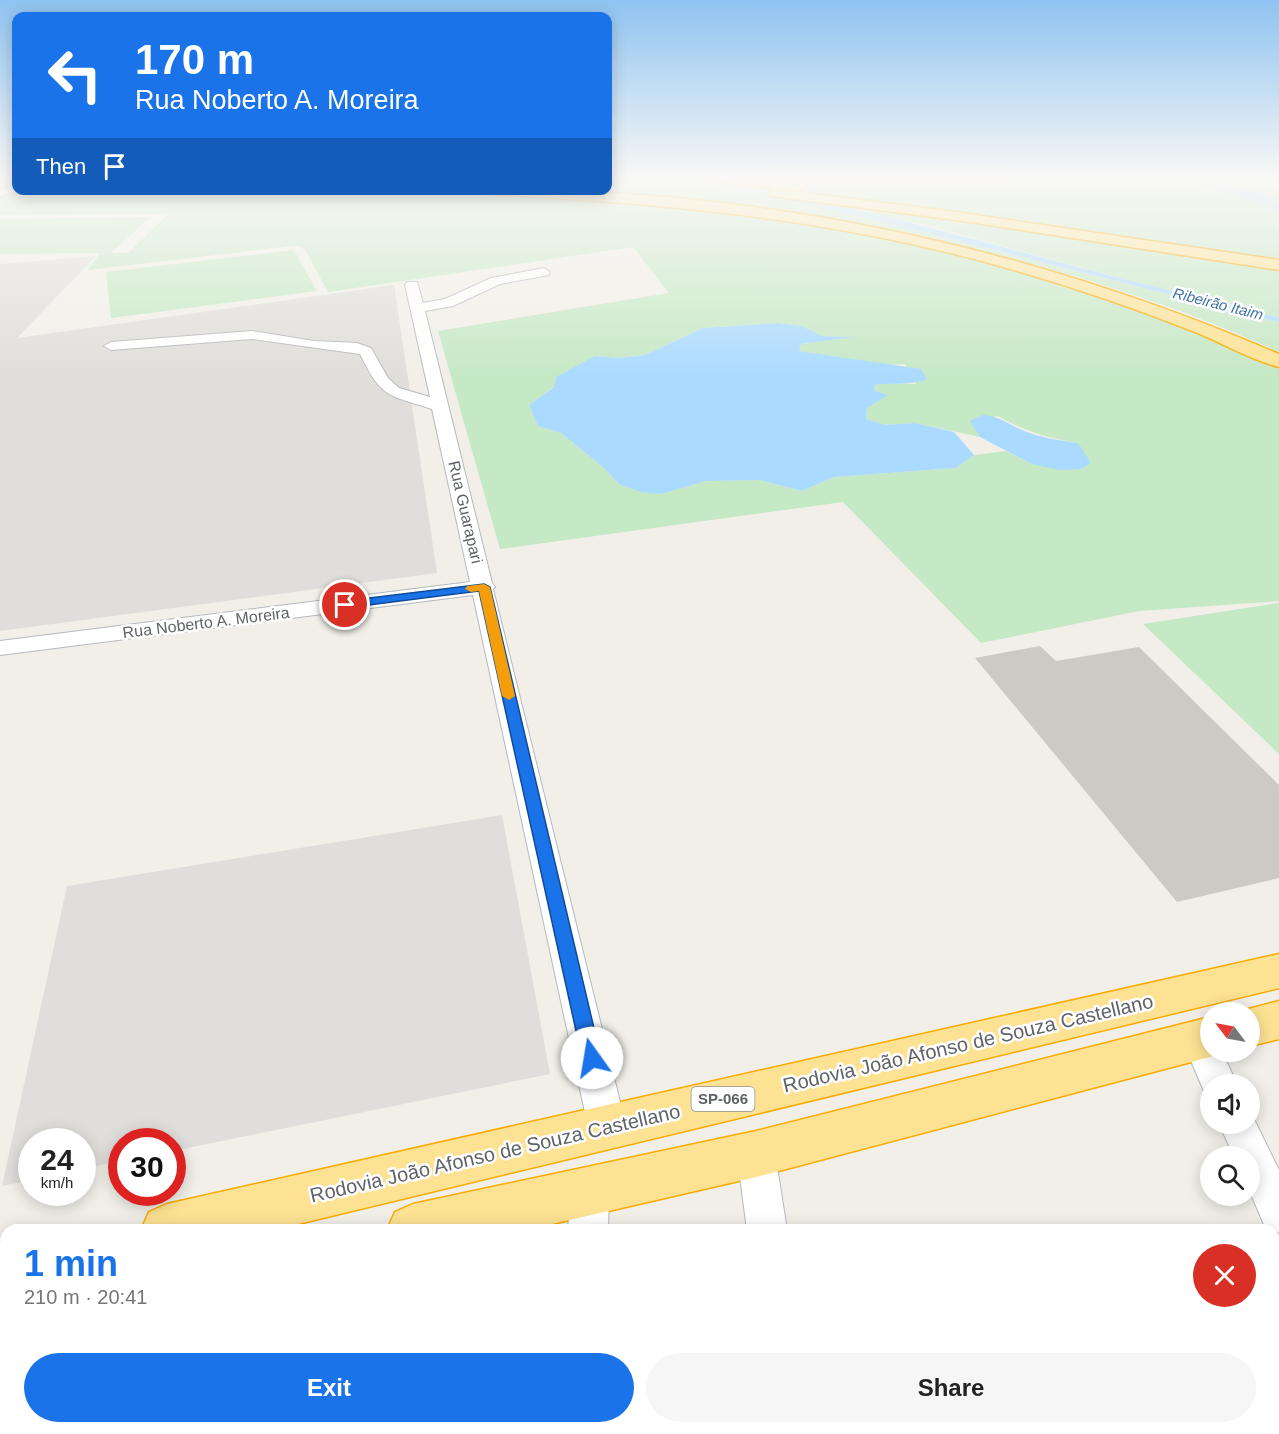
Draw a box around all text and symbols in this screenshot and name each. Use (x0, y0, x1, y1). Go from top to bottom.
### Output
icon: left (36, 36, 114, 114)
text: 170 m (135, 36, 254, 83)
text: Rua Noberto A. Moreira (135, 85, 419, 115)
icon: arrive (98, 150, 131, 183)
text: Then (36, 154, 86, 179)
water label: Ribeirão Itaim (1171, 284, 1265, 323)
street label: Rua Guarapari (445, 459, 486, 565)
pin (319, 579, 370, 630)
icon: arrive (328, 588, 361, 621)
street label: Rua Noberto A. Moreira (122, 604, 291, 641)
street label: Rodovia João Afonso de Souza Castellano (781, 990, 1155, 1096)
north arrow (1200, 1002, 1260, 1062)
map controls (1200, 1002, 1260, 1206)
position arrow (560, 1026, 624, 1090)
button: sound (1200, 1074, 1260, 1134)
road number: SP-066 (692, 1087, 754, 1111)
street label: Rodovia João Afonso de Souza Castellano (308, 1100, 682, 1206)
speed limit sign: 30 (108, 1128, 186, 1206)
text: 24 (40, 1143, 74, 1176)
button: search (1200, 1146, 1260, 1206)
text: km/h (41, 1174, 73, 1191)
text: 1 min (24, 1243, 118, 1284)
button: close (1193, 1244, 1256, 1307)
text: 210 m · 20:41 (24, 1286, 147, 1308)
button: Exit (24, 1353, 634, 1422)
button: Share (646, 1353, 1256, 1422)

